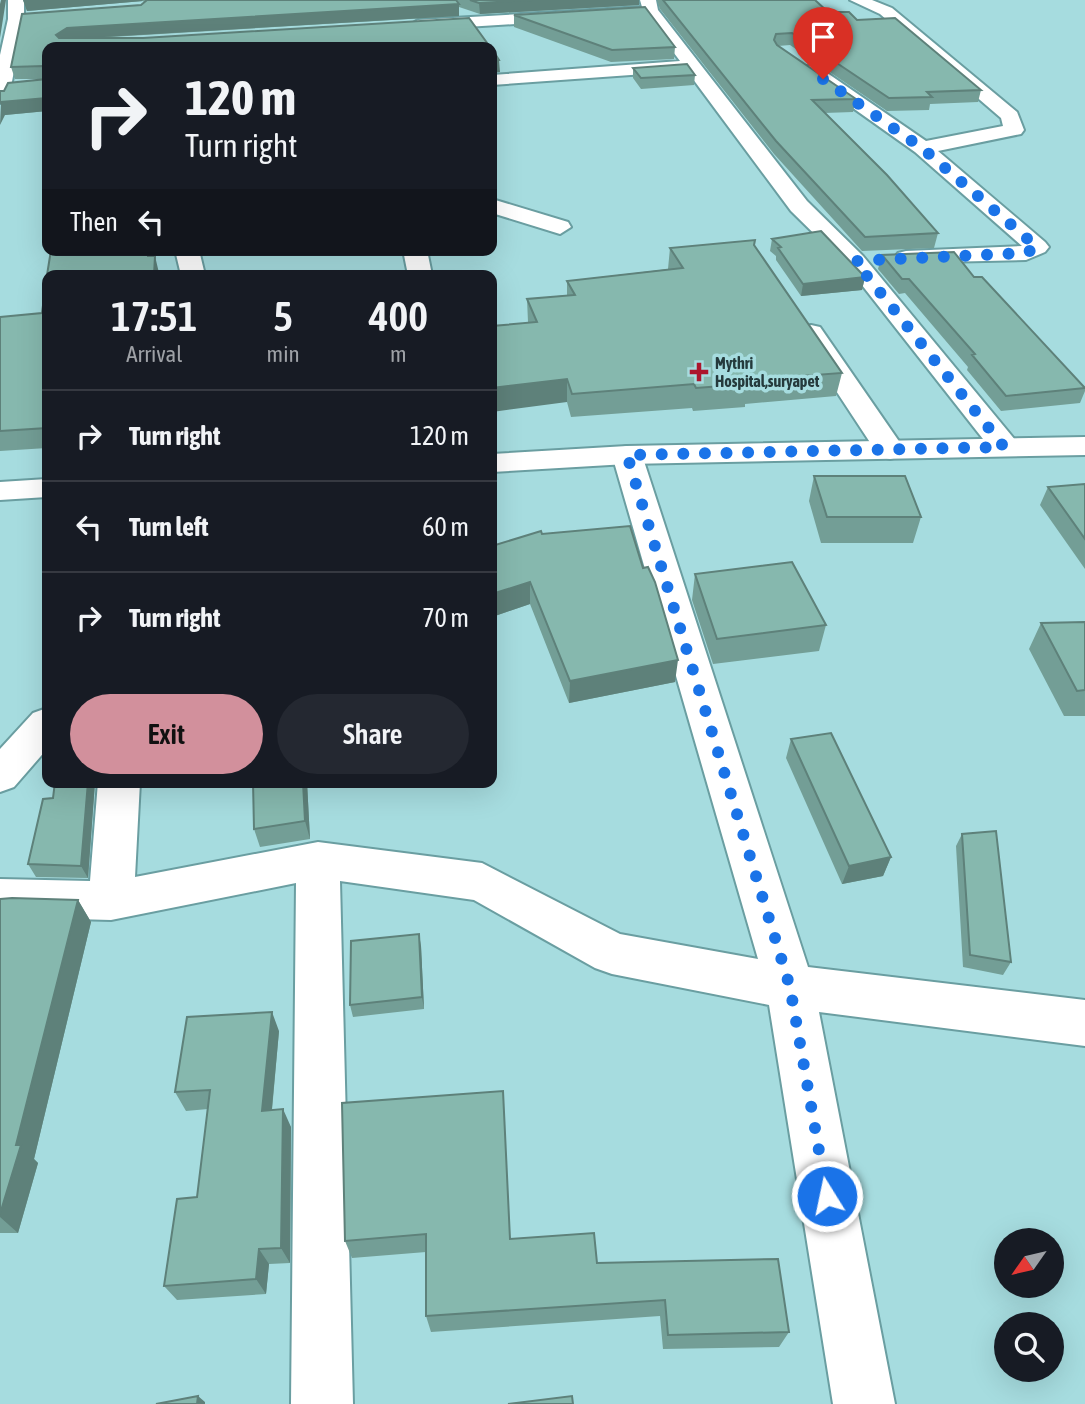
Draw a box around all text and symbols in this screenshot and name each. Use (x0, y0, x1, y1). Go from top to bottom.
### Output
pin (793, 7, 853, 79)
icon: arrive (804, 18, 842, 56)
text: 120 m (185, 69, 296, 125)
icon: right (70, 70, 161, 161)
text: Turn right (185, 127, 298, 164)
icon: left (132, 203, 170, 241)
text: Then (70, 207, 118, 237)
text: 17:51 (111, 292, 198, 340)
text: 5 (273, 292, 293, 340)
text: 400 (369, 292, 428, 340)
text: Arrival (126, 341, 182, 367)
text: min (267, 341, 300, 367)
text: m (390, 341, 407, 367)
place label: Mythri Hospital,suryapet (715, 354, 820, 390)
marker: Mythri Hospital,suryapet (689, 362, 709, 382)
icon: right (70, 417, 108, 455)
text: Turn right (129, 421, 220, 451)
text: 120 m (410, 421, 469, 451)
icon: left (70, 508, 108, 546)
text: Turn left (129, 512, 209, 542)
text: 60 m (422, 512, 469, 542)
icon: right (70, 599, 108, 637)
text: Turn right (129, 603, 220, 633)
text: 70 m (422, 603, 469, 633)
button: Exit (70, 694, 263, 774)
button: Share (277, 694, 469, 774)
position arrow (790, 1159, 864, 1233)
north arrow (994, 1228, 1064, 1298)
map controls (994, 1228, 1064, 1382)
button: search (994, 1312, 1064, 1382)

